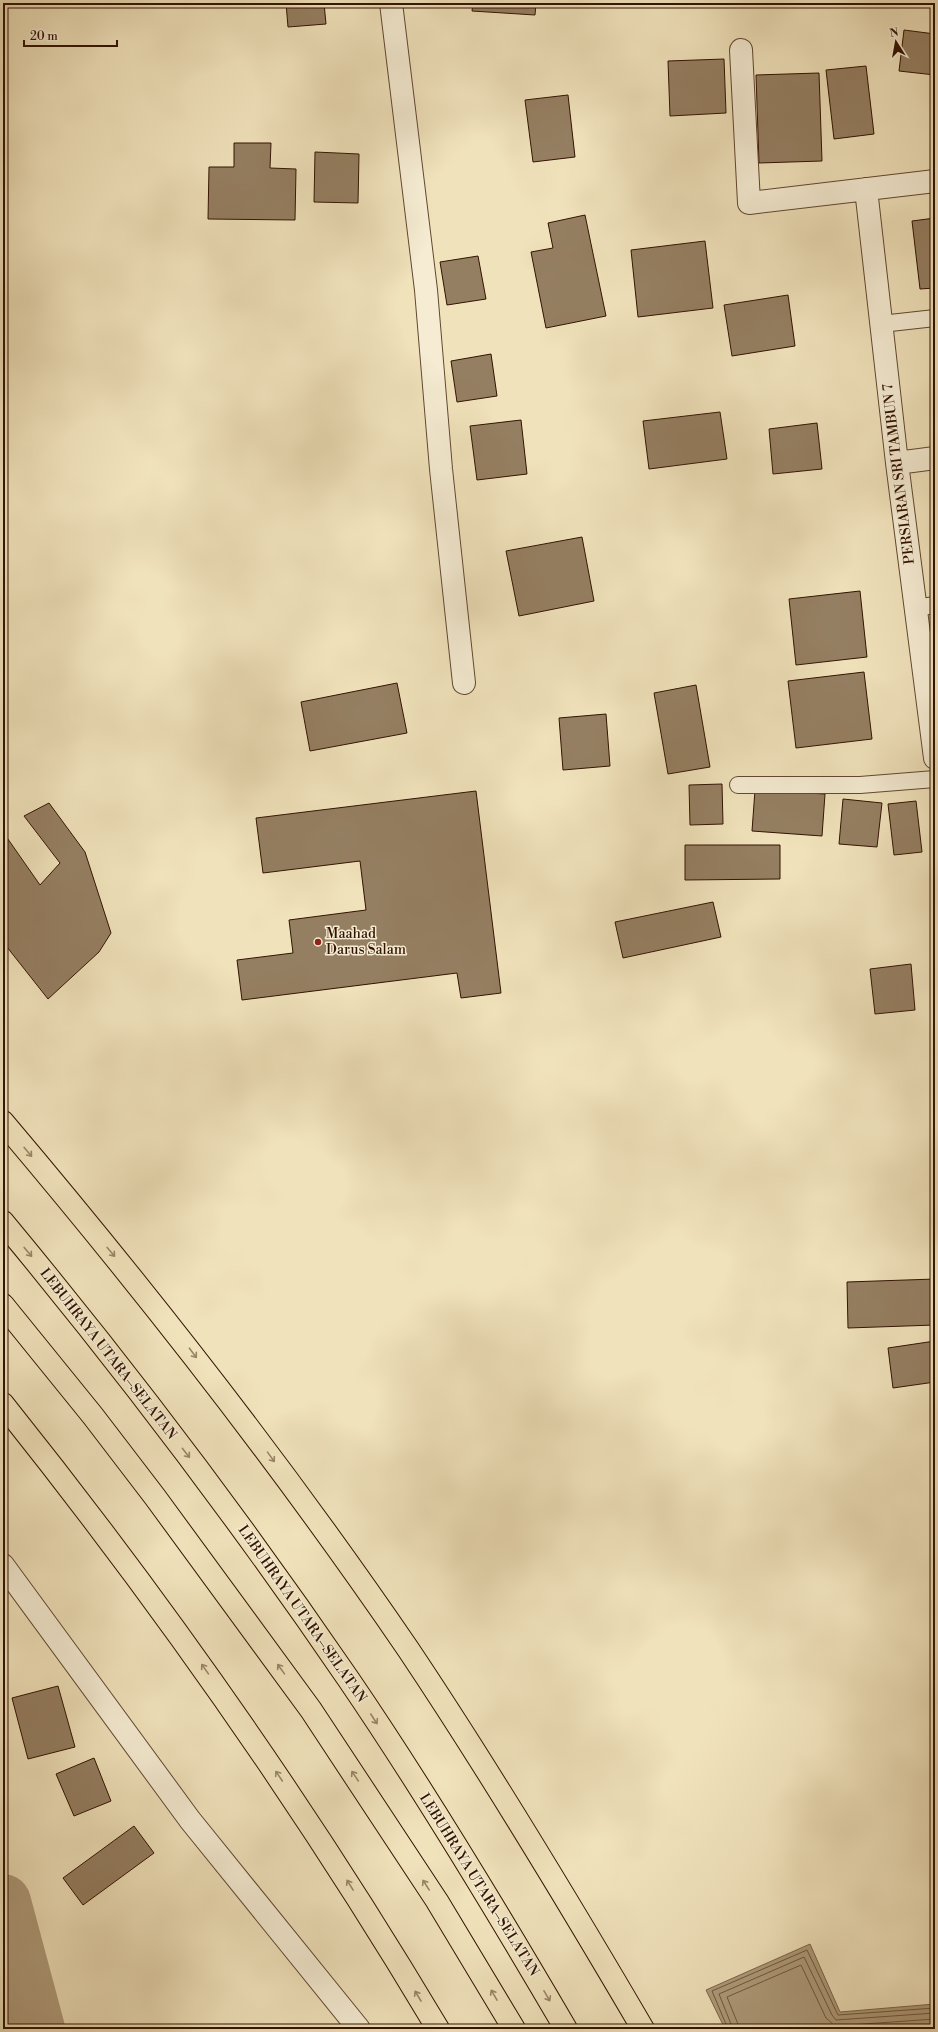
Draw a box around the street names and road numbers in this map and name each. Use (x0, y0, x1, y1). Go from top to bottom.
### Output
street label: PERSIARAN SRI TAMBUN 7 (879, 383, 919, 565)
street label: LEBUHRAYA UTARA–SELATAN (36, 1265, 181, 1444)
street label: LEBUHRAYA UTARA–SELATAN (234, 1522, 371, 1707)
street label: LEBUHRAYA UTARA–SELATAN (415, 1790, 543, 1980)

